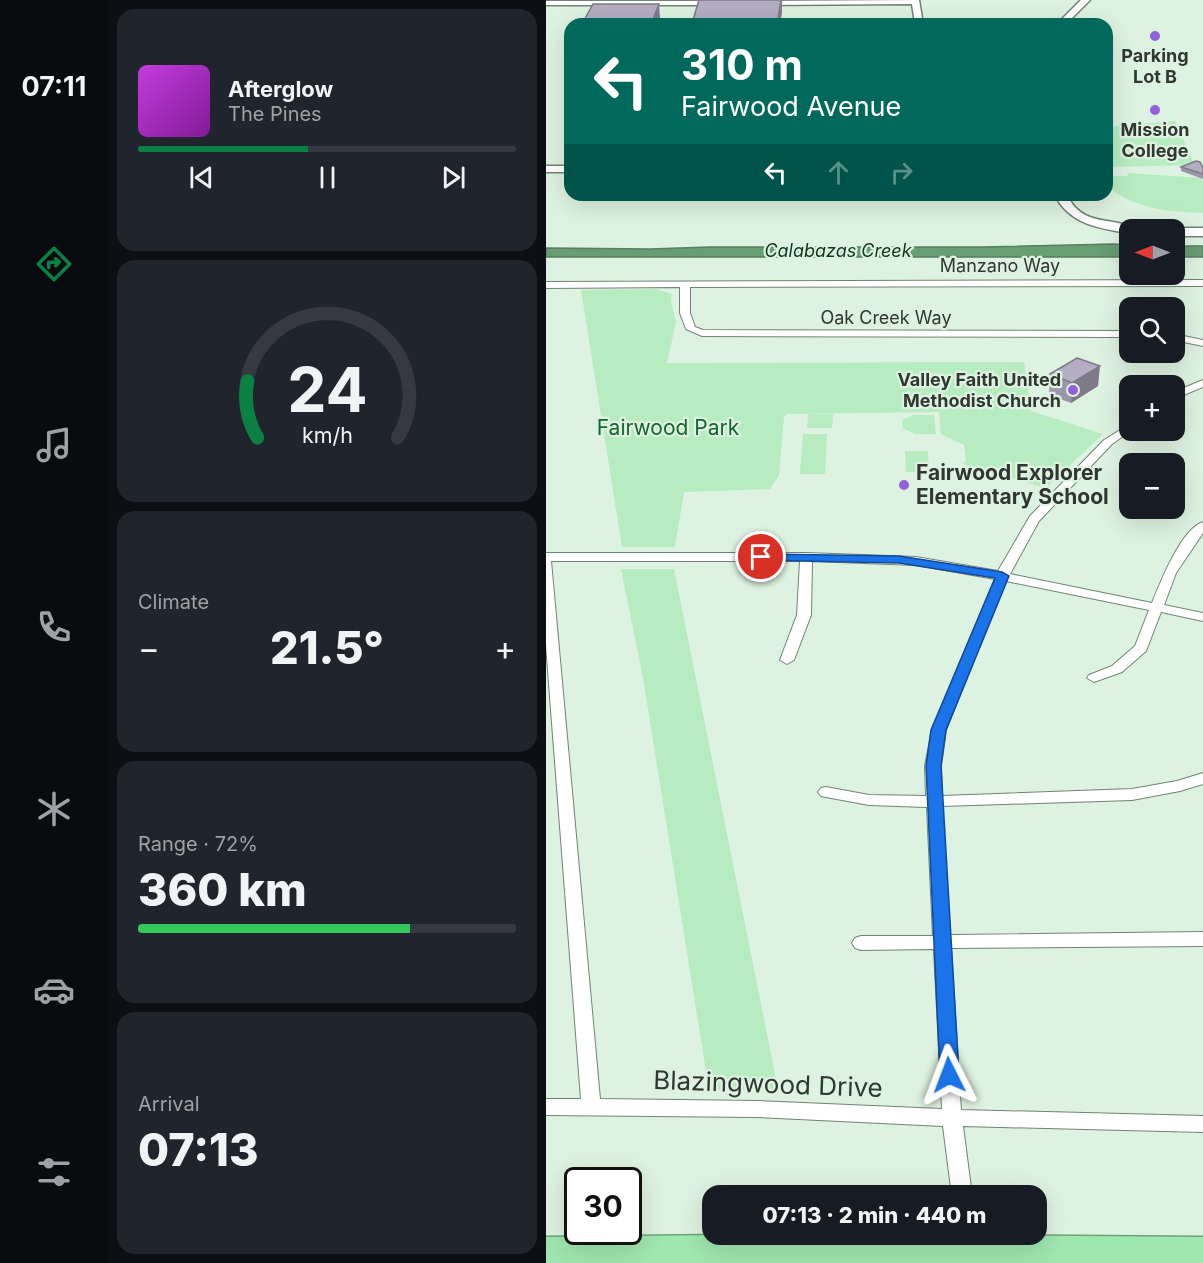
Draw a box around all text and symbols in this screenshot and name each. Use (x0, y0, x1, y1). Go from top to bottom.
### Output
marker: Parking Lot B (1148, 29, 1162, 43)
text: 310 m (681, 39, 803, 90)
icon: left (582, 42, 660, 120)
place label: Parking Lot B (1121, 45, 1189, 87)
text: 07:11 (22, 70, 86, 103)
text: Afterglow (228, 76, 333, 102)
text: Fairwood Avenue (681, 90, 901, 123)
text: The Pines (228, 102, 322, 126)
marker: Mission College (1148, 103, 1162, 117)
place label: Mission College (1121, 119, 1189, 161)
icon: left (759, 156, 792, 189)
icon: ahead (822, 156, 855, 189)
icon: right (885, 156, 918, 189)
icon: previous (185, 161, 218, 194)
icon: pause (311, 161, 344, 194)
icon: next (437, 161, 470, 194)
north arrow (1119, 219, 1185, 285)
map controls (1119, 219, 1185, 519)
water label: Calabazas Creek (764, 240, 913, 261)
icon: directions (33, 243, 75, 285)
street label: Manzano Way (940, 255, 1060, 276)
button: search (1119, 297, 1185, 363)
street label: Oak Creek Way (820, 307, 952, 328)
text: 24 (287, 352, 367, 427)
place label: Valley Faith United Methodist Church (897, 369, 1061, 411)
button: + (1119, 375, 1185, 441)
marker: Valley Faith United Methodist Church (1066, 383, 1080, 397)
park label: Fairwood Park (597, 415, 740, 440)
text: km/h (302, 422, 352, 448)
icon: music (33, 424, 75, 466)
button: − (1119, 453, 1185, 519)
place label: Fairwood Explorer Elementary School (916, 460, 1109, 509)
marker: Fairwood Explorer Elementary School (897, 478, 911, 492)
pin (735, 531, 786, 582)
icon: arrive (744, 540, 777, 573)
text: Climate (138, 590, 209, 614)
icon: phone (33, 606, 75, 648)
text: 21.5° (270, 620, 384, 675)
text: − (138, 628, 160, 668)
text: + (494, 628, 516, 668)
icon: climate (33, 788, 75, 830)
text: Range · 72% (138, 832, 258, 856)
text: 360 km (138, 862, 307, 917)
icon: car (33, 969, 75, 1011)
position arrow (917, 1043, 981, 1107)
street label: Blazingwood Drive (653, 1064, 883, 1103)
text: Arrival (138, 1092, 200, 1116)
text: 07:13 (138, 1122, 258, 1177)
icon: filters (33, 1151, 75, 1193)
speed limit sign: 30 (564, 1167, 642, 1245)
text: 07:13 · 2 min · 440 m (763, 1202, 986, 1228)

